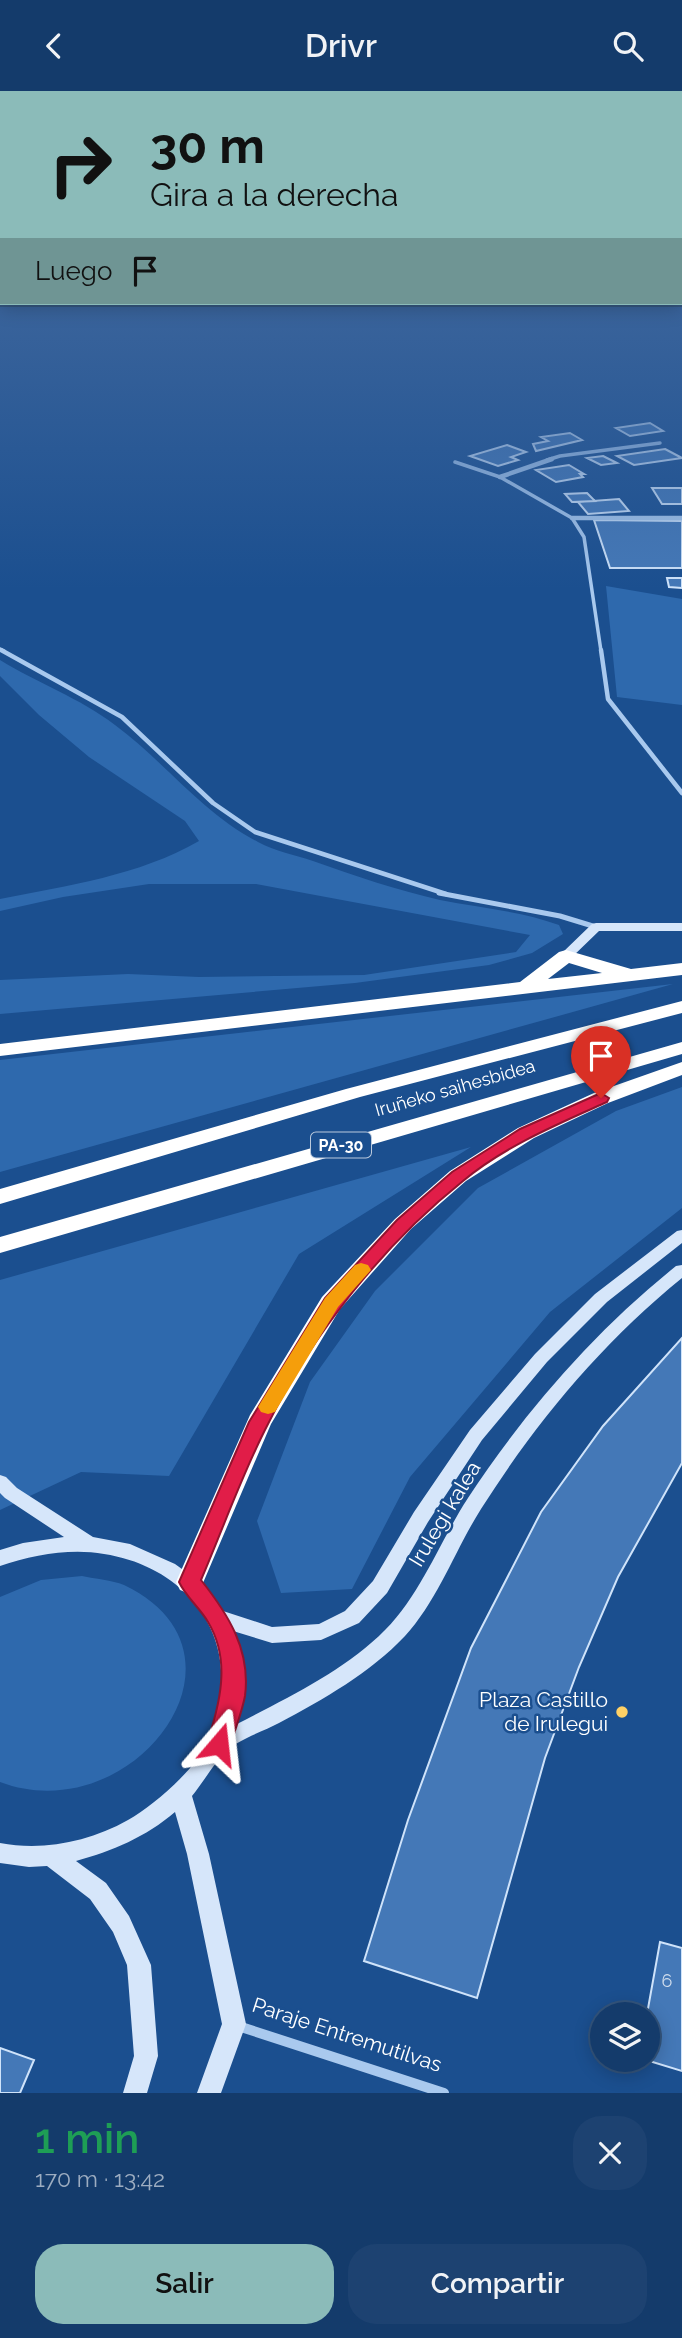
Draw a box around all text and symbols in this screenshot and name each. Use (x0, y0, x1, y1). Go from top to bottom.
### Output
icon: back (35, 27, 73, 65)
text: Drivr (305, 27, 377, 64)
icon: search (609, 27, 647, 65)
text: 30 m (150, 117, 265, 174)
icon: right (35, 119, 126, 210)
text: Gira a la derecha (150, 176, 398, 213)
icon: arrive (126, 252, 164, 290)
text: Luego (35, 256, 112, 286)
pin (571, 1026, 631, 1098)
icon: arrive (582, 1037, 620, 1075)
street label: Iruñeko saihesbidea (372, 1055, 537, 1120)
road number: PA-30 (311, 1133, 371, 1157)
street label: Irulegi kalea (403, 1457, 486, 1571)
place label: Plaza Castillo de Irulegui (479, 1687, 608, 1736)
marker: Plaza Castillo de Irulegui (614, 1704, 630, 1720)
position arrow (182, 1707, 256, 1781)
house number: 6 (662, 1970, 673, 1991)
street label: Paraje Entremutilvas (249, 1992, 445, 2077)
map controls (590, 2002, 660, 2072)
button: layers (590, 2002, 660, 2072)
text: 1 min (35, 2114, 139, 2163)
button: close (573, 2116, 647, 2190)
text: 170 m · 13:42 (35, 2165, 165, 2192)
button: Salir (35, 2244, 334, 2324)
button: Compartir (348, 2244, 647, 2324)

